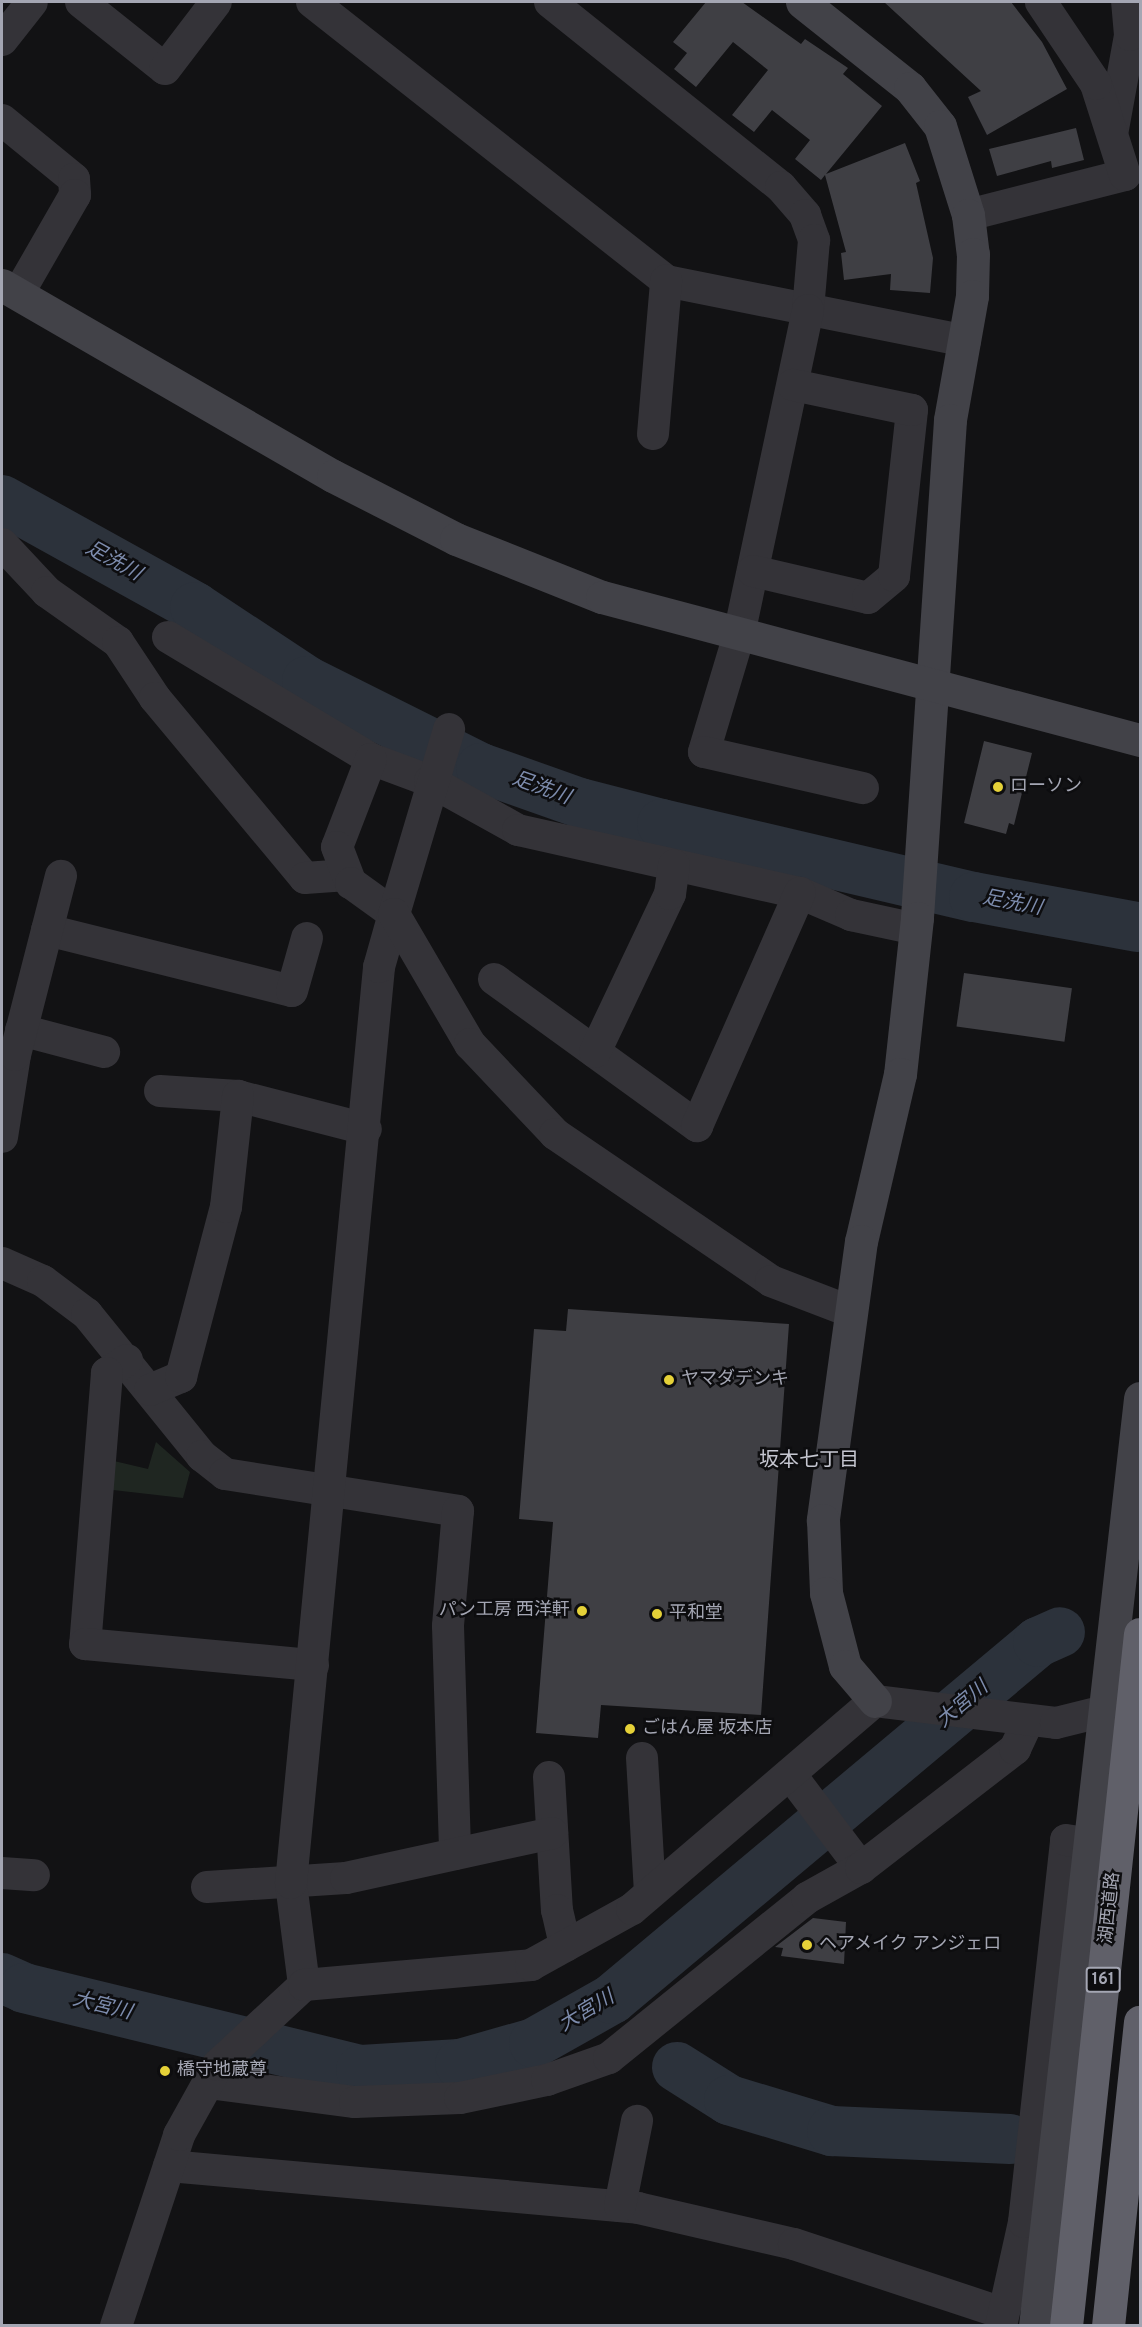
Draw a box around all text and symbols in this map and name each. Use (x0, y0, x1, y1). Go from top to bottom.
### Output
water label: 足洗川 (81, 537, 145, 587)
water label: 足洗川 (509, 767, 573, 811)
place label: ローソン (1010, 776, 1082, 798)
marker: ローソン (991, 780, 1005, 794)
water label: 足洗川 (980, 886, 1044, 922)
place label: ヤマダデンキ (681, 1369, 789, 1391)
marker: ヤマダデンキ (662, 1373, 676, 1387)
district label: 坂本七丁目 (759, 1449, 859, 1473)
place label: パン工房 西洋軒 (440, 1600, 570, 1622)
place label: 平和堂 (669, 1603, 723, 1625)
marker: パン工房 西洋軒 (575, 1604, 589, 1618)
marker: 平和堂 (650, 1607, 664, 1621)
water label: 大宮川 (932, 1677, 994, 1733)
place label: ごはん屋 坂本店 (642, 1718, 772, 1740)
marker: ごはん屋 坂本店 (623, 1722, 637, 1736)
street label: 湖西道路 (1096, 1871, 1126, 1945)
place label: ヘアメイク アンジェロ (819, 1934, 1003, 1956)
marker: ヘアメイク アンジェロ (800, 1938, 814, 1952)
road number: 161 (1085, 1967, 1121, 1993)
water label: 大宮川 (555, 1986, 619, 2038)
water label: 大宮川 (70, 1988, 134, 2026)
place label: 橋守地蔵尊 (177, 2060, 267, 2082)
marker: 橋守地蔵尊 (158, 2064, 172, 2078)

